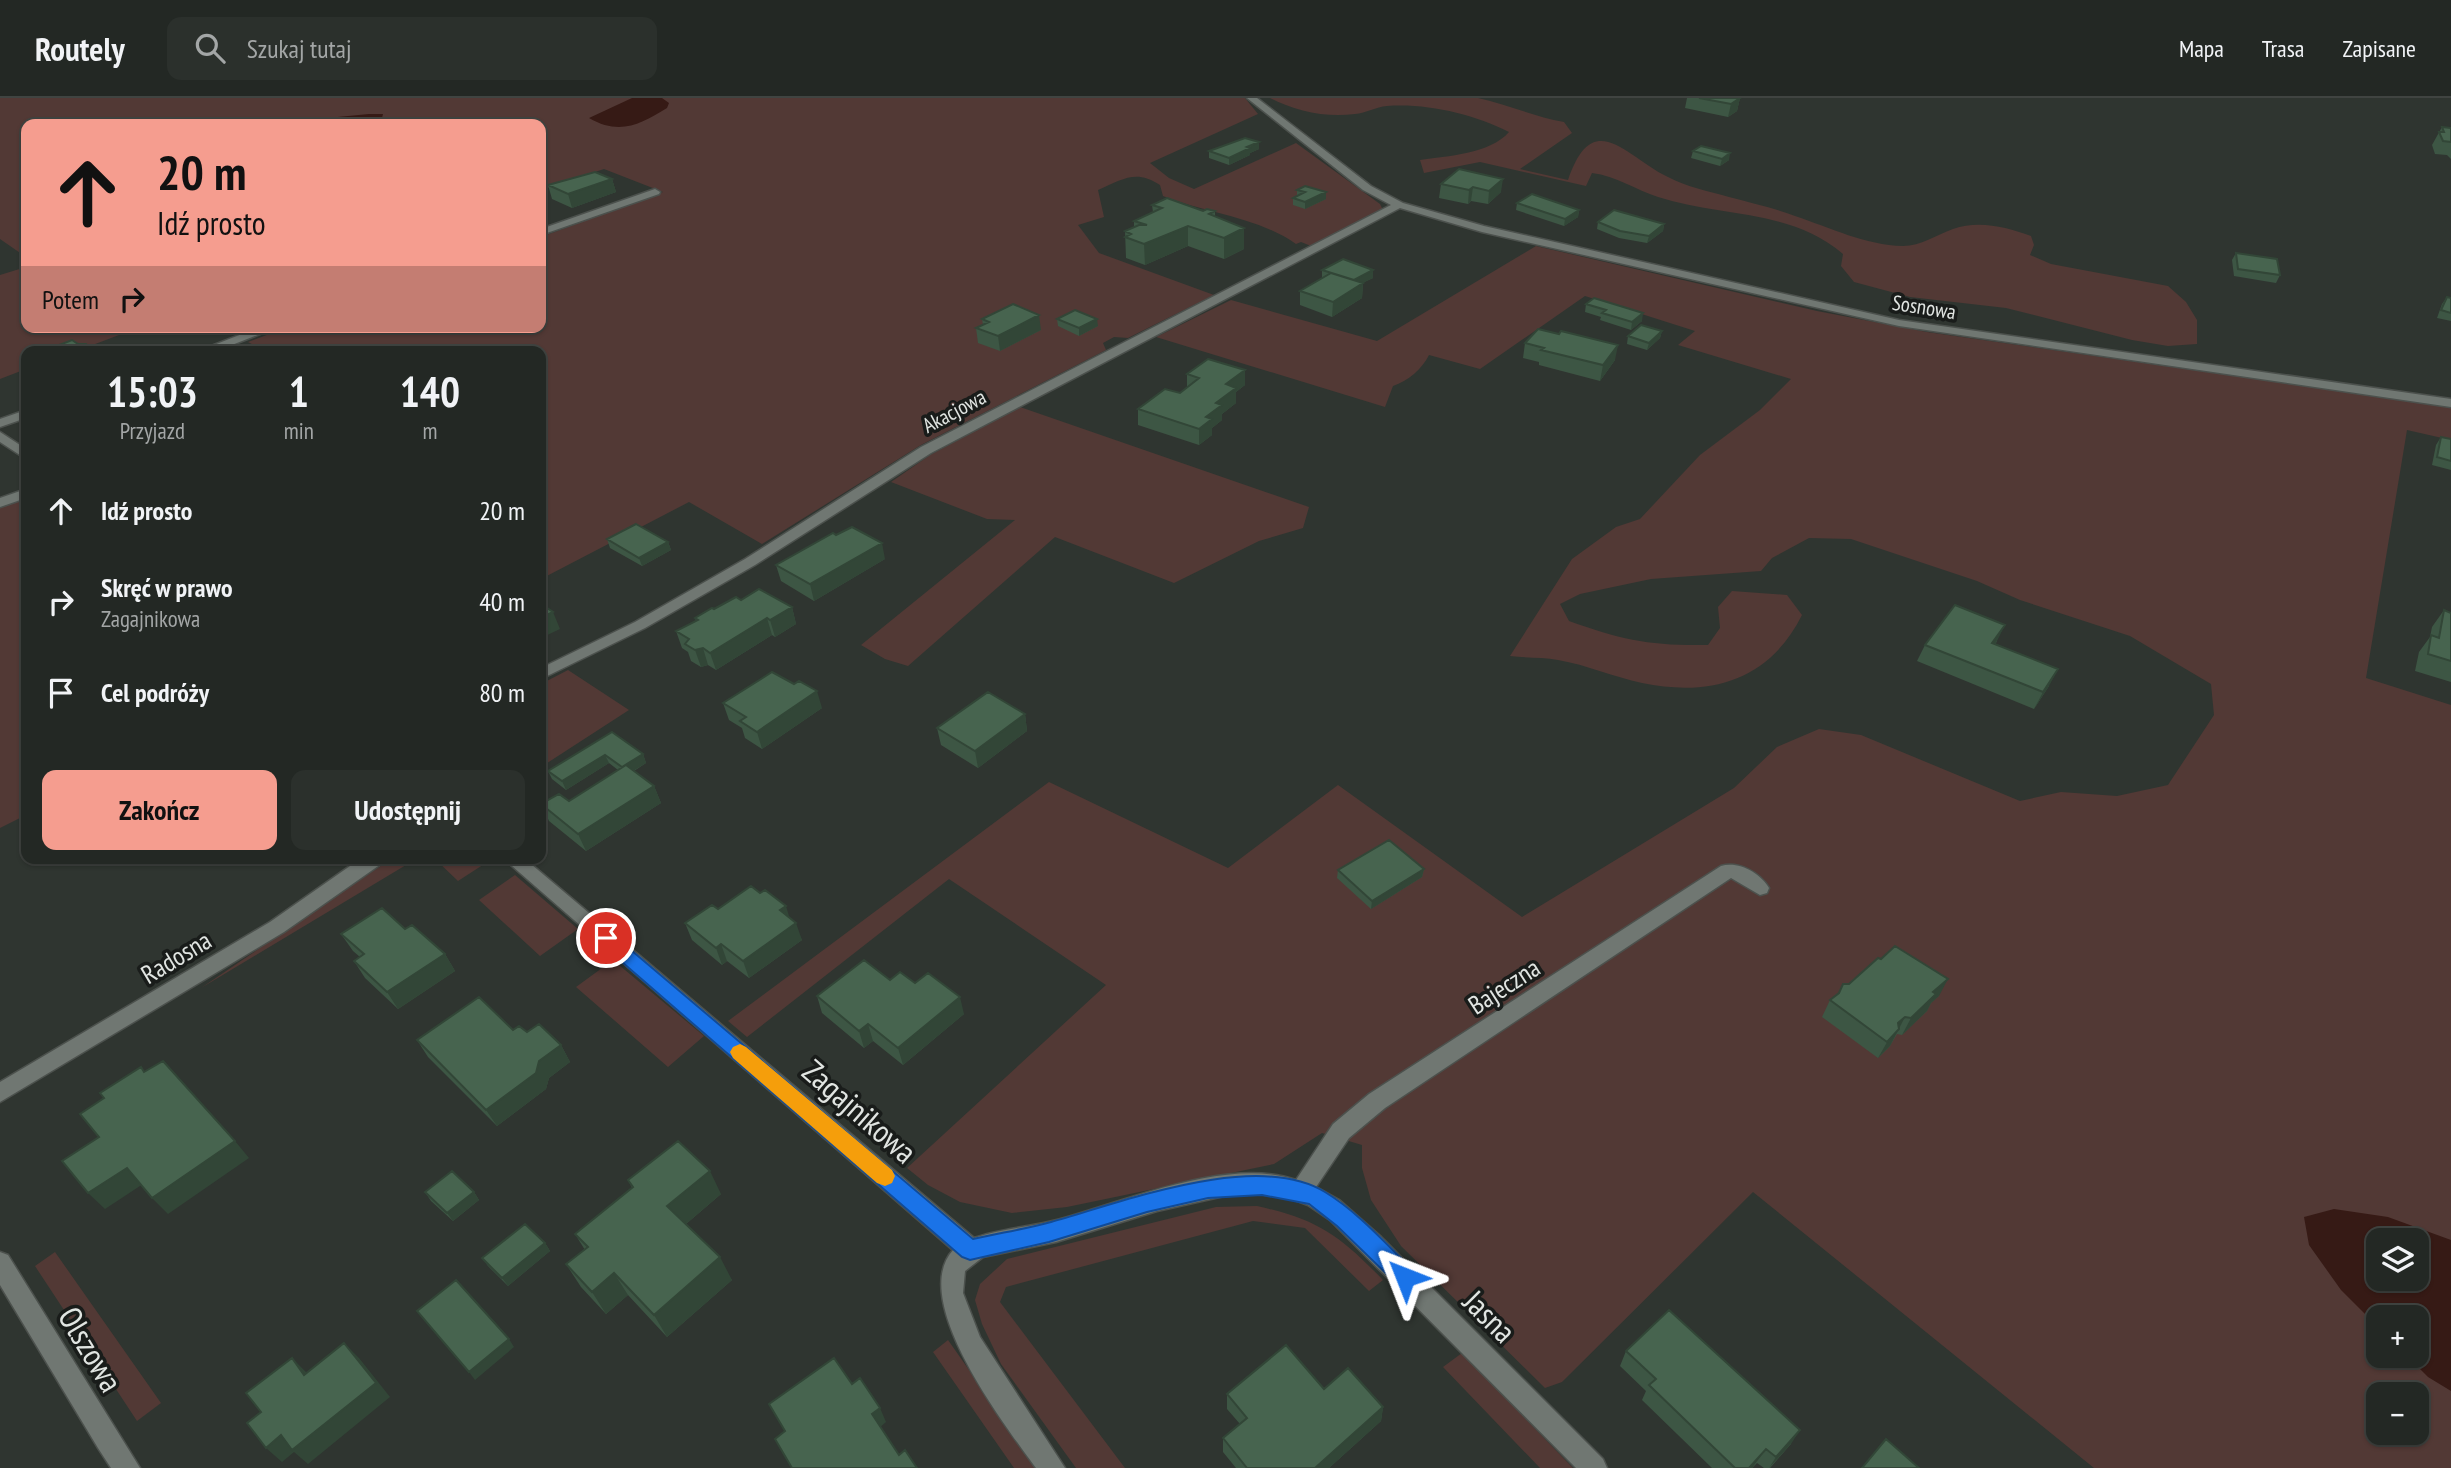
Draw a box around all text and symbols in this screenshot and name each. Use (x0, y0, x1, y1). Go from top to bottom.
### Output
search box (167, 17, 657, 80)
text: Routely (35, 27, 125, 70)
icon: search (191, 29, 229, 67)
text: Szukaj tutaj (247, 32, 352, 65)
text: Mapa (2179, 33, 2224, 64)
text: Trasa (2262, 33, 2304, 64)
text: Zapisane (2342, 33, 2416, 64)
text: 20 m (157, 140, 246, 204)
icon: ahead (42, 147, 133, 238)
text: Idź prosto (157, 202, 266, 244)
icon: right (113, 280, 151, 318)
text: Potem (42, 283, 99, 316)
street label: Sosnowa (1890, 289, 1958, 325)
text: 15:03 (107, 364, 198, 419)
text: 1 (289, 364, 309, 419)
text: 140 (400, 364, 460, 419)
street label: Akacjowa (918, 383, 990, 439)
text: Przyjazd (120, 416, 185, 445)
text: min (284, 416, 314, 445)
text: m (422, 416, 437, 445)
icon: ahead (42, 492, 80, 530)
text: Idź prosto (101, 494, 192, 527)
text: 20 m (479, 494, 525, 527)
text: Skręć w prawo (101, 571, 232, 604)
icon: right (42, 583, 80, 621)
text: 40 m (479, 585, 525, 618)
text: Zagajnikowa (101, 604, 200, 633)
icon: arrive (42, 674, 80, 712)
text: Cel podróży (101, 676, 209, 709)
text: 80 m (479, 676, 525, 709)
button: Zakończ (42, 770, 277, 850)
button: Udostępnij (291, 770, 525, 850)
pin (576, 908, 636, 968)
icon: arrive (587, 919, 625, 957)
street label: Radosna (135, 923, 217, 991)
street label: Bajeczna (1462, 951, 1546, 1021)
street label: Zagajnikowa (794, 1050, 926, 1172)
map controls (2366, 1228, 2429, 1445)
button: layers (2366, 1228, 2429, 1291)
position arrow (1368, 1240, 1442, 1314)
street label: Jasna (1454, 1280, 1525, 1351)
street label: Olszowa (49, 1299, 133, 1399)
button: + (2366, 1305, 2429, 1368)
button: − (2366, 1382, 2429, 1445)

